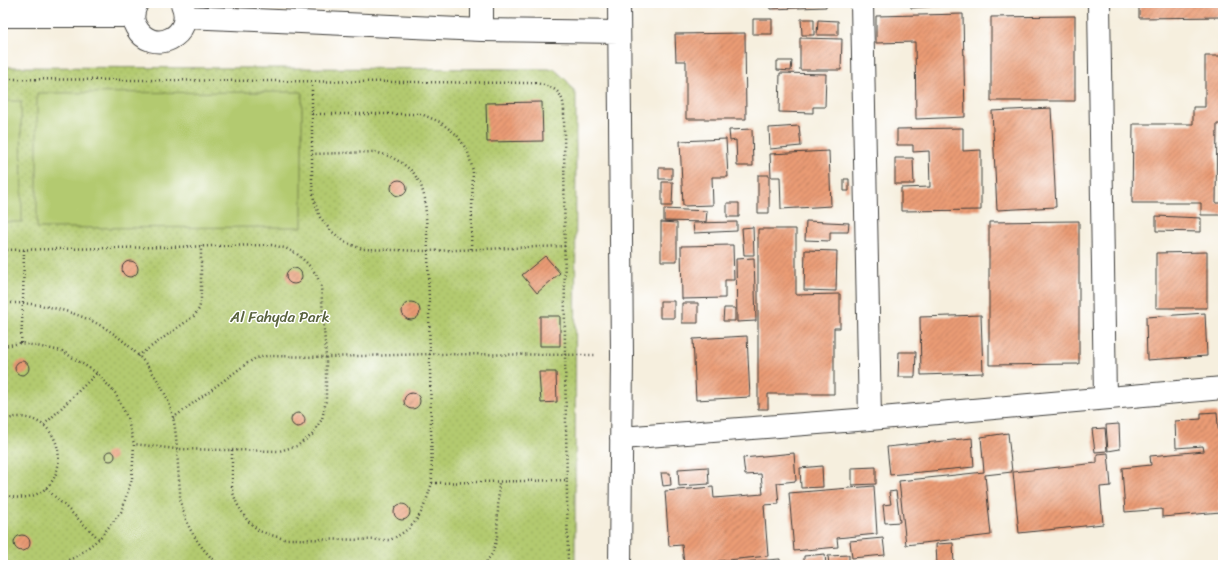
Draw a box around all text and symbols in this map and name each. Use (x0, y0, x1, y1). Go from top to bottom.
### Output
park label: Al Fahyda Park (229, 304, 330, 330)

